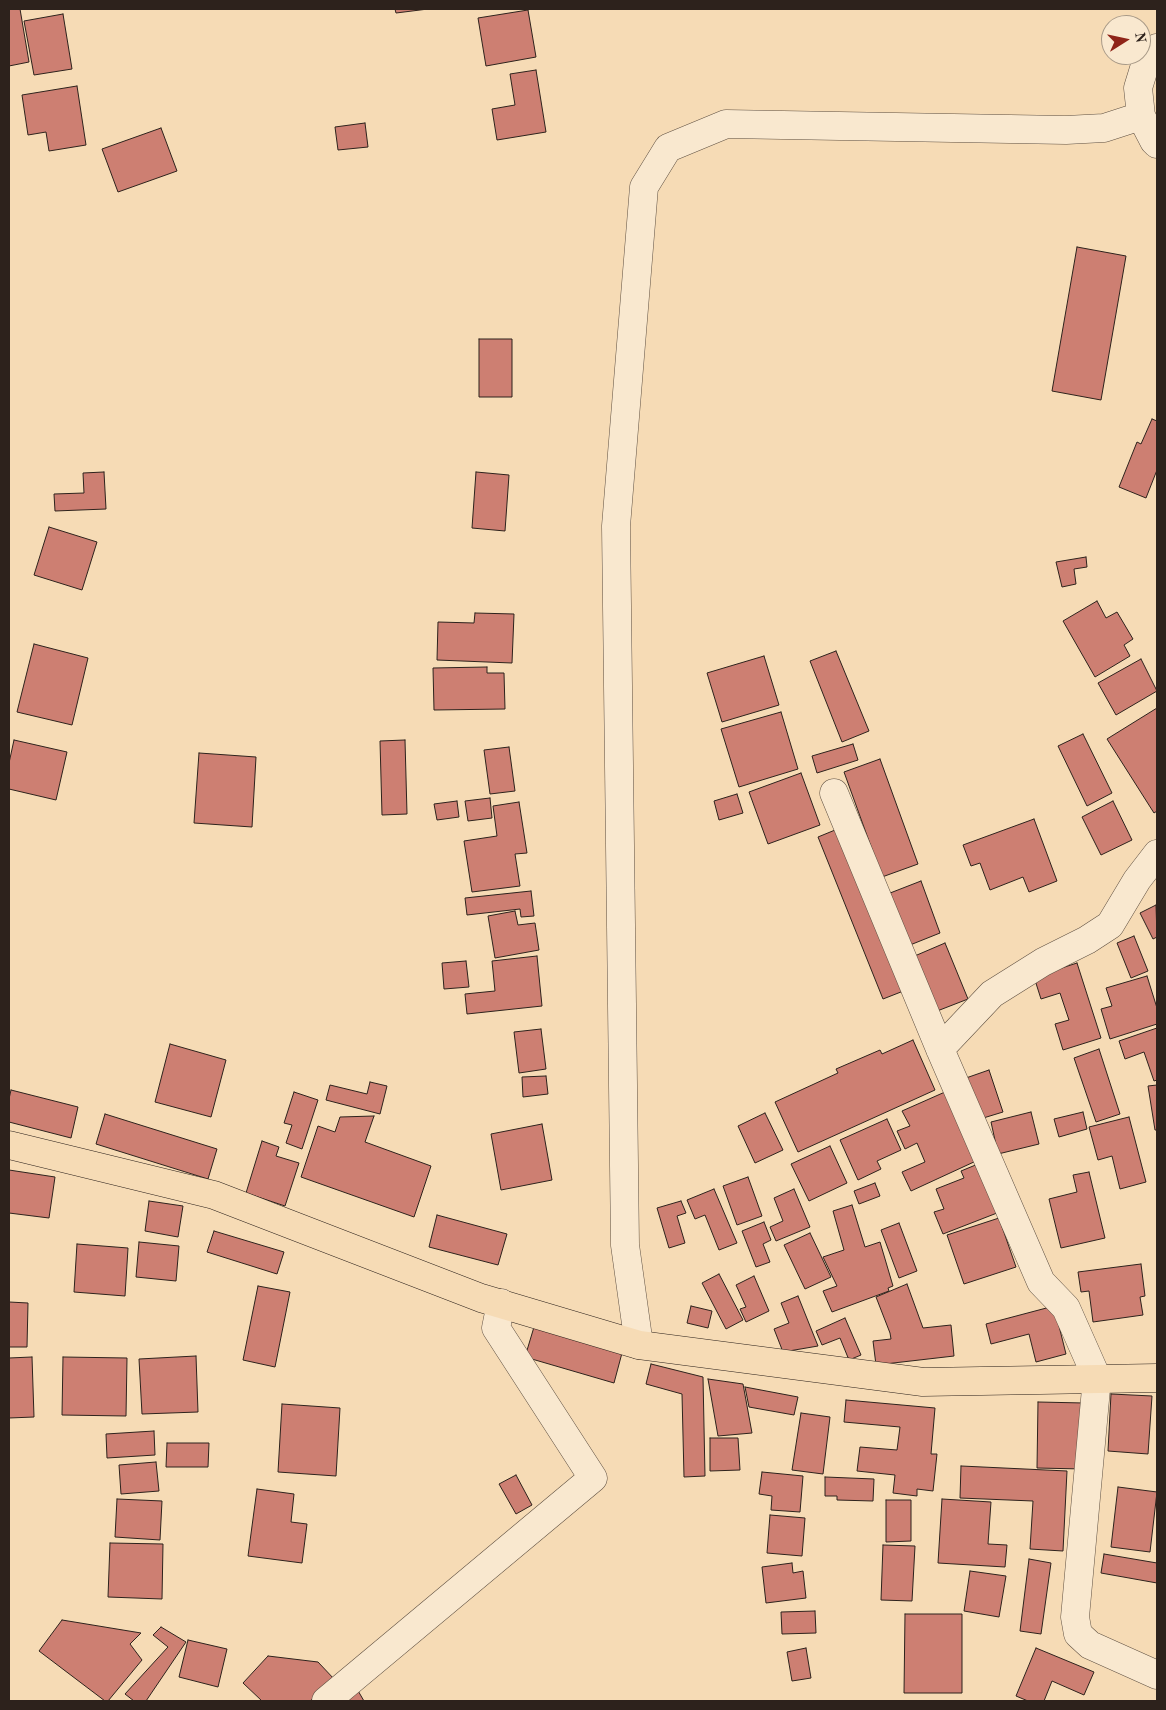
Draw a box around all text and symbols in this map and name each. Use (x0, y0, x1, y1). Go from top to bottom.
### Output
north arrow (1101, 15, 1151, 65)
text: N (1132, 31, 1148, 44)

